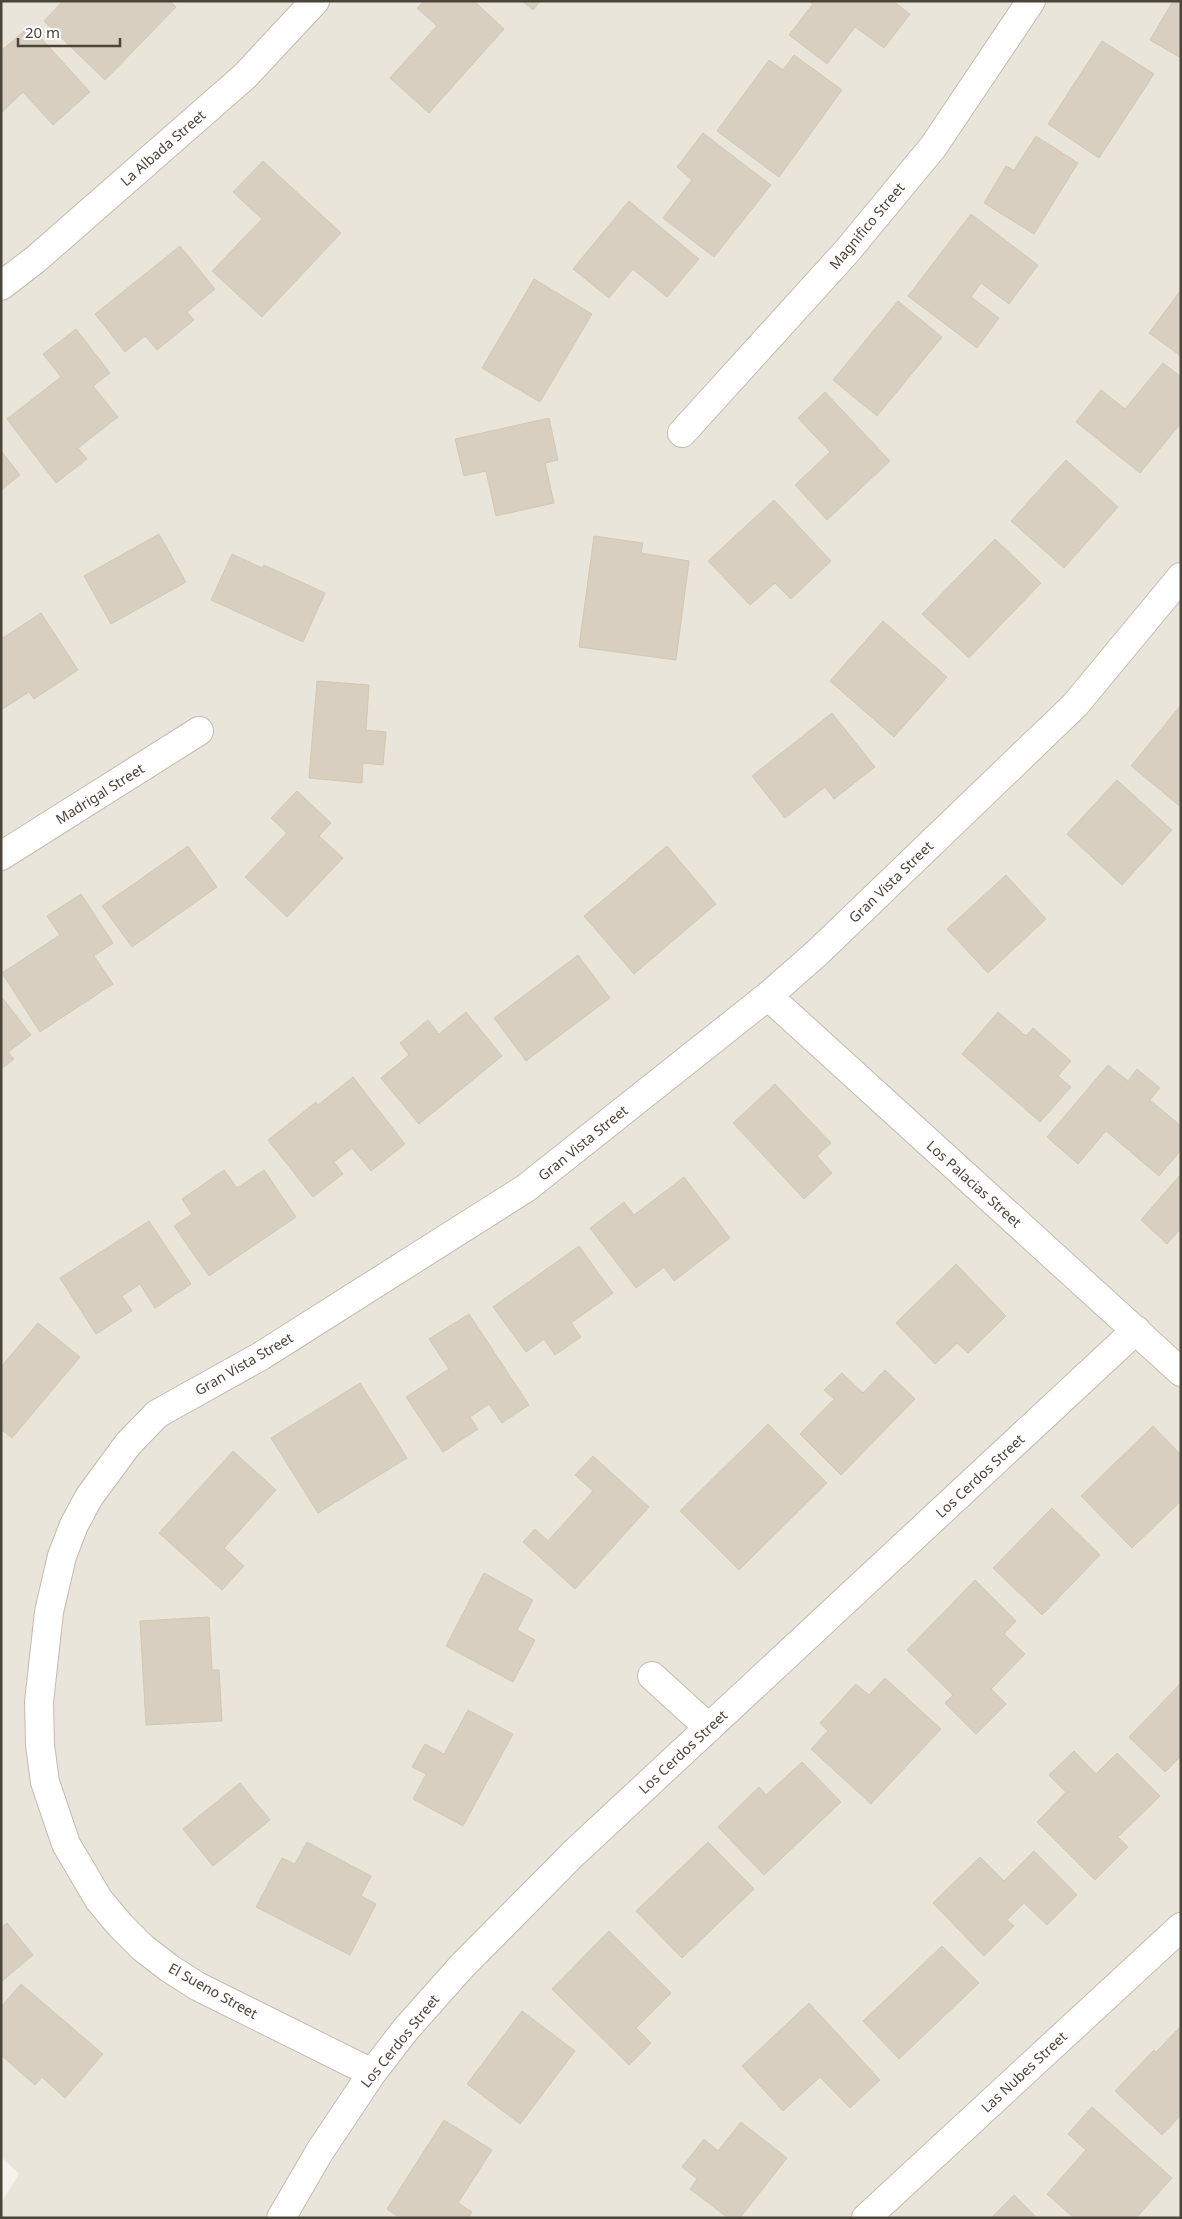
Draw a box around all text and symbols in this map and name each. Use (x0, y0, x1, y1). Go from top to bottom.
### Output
scale bar (18, 15, 120, 47)
text: 20 m (25, 22, 60, 42)
street label: La Albada Street (116, 105, 209, 190)
street label: Magnifico Street (825, 178, 909, 273)
street label: Madrigal Street (52, 759, 148, 828)
street label: Gran Vista Street (844, 837, 937, 927)
street label: Gran Vista Street (534, 1101, 631, 1185)
street label: Los Palacias Street (923, 1136, 1026, 1231)
street label: Gran Vista Street (191, 1328, 296, 1399)
street label: Los Cerdos Street (931, 1429, 1028, 1522)
street label: Los Cerdos Street (634, 1705, 731, 1798)
street label: El Sueno Street (165, 1958, 261, 2023)
street label: Los Cerdos Street (356, 1990, 443, 2091)
street label: Las Nubes Street (977, 2027, 1071, 2116)

